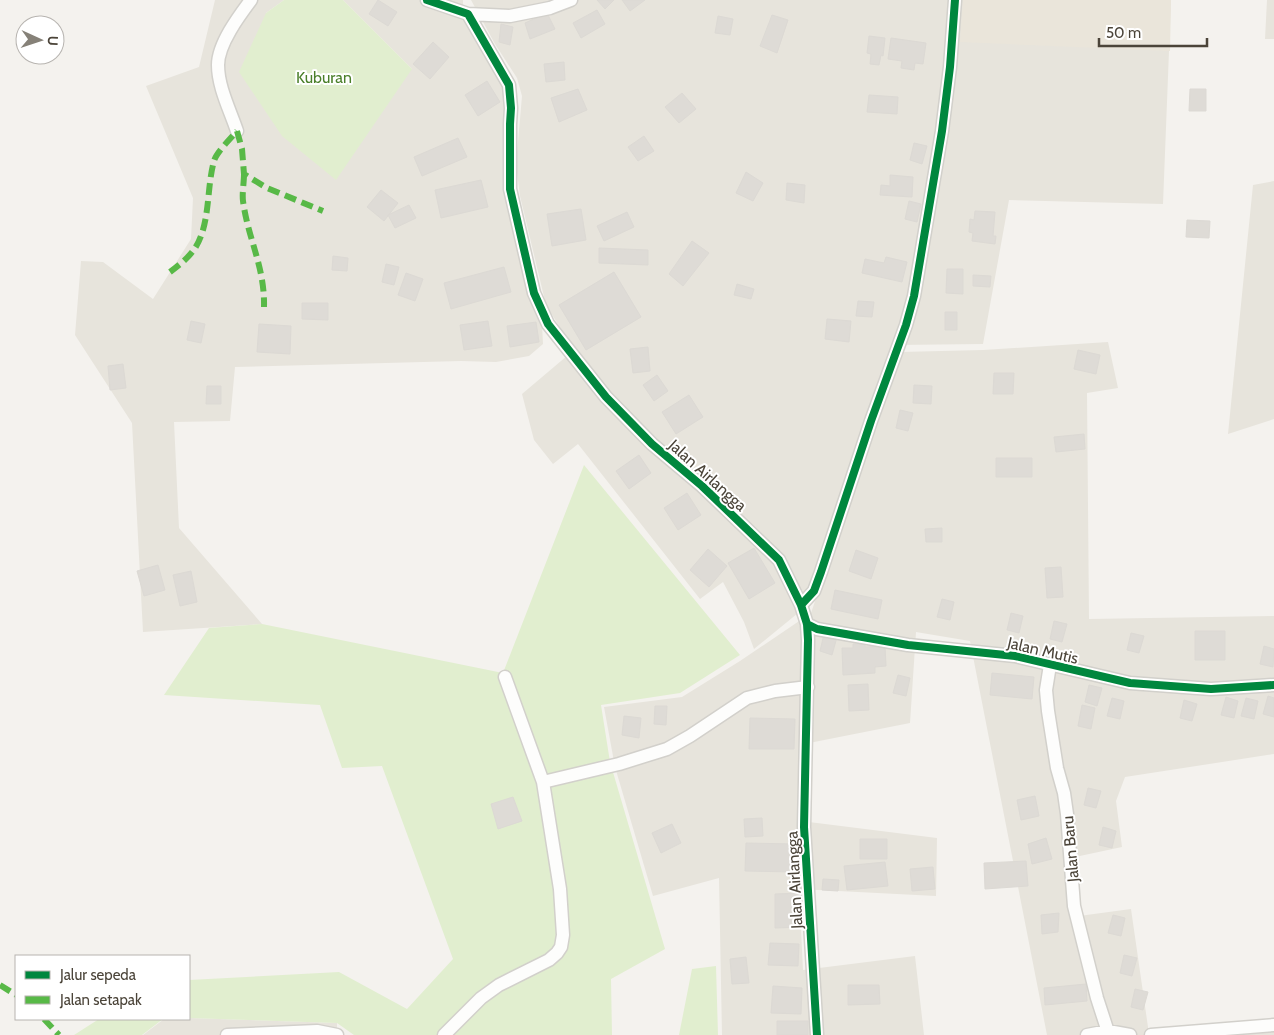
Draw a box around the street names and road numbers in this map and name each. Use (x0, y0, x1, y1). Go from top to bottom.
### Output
street label: Jalan Airlangga (664, 435, 751, 515)
street label: Jalan Mutis (1005, 633, 1081, 668)
street label: Jalan Baru (1058, 815, 1083, 884)
street label: Jalan Airlangga (782, 830, 807, 930)

